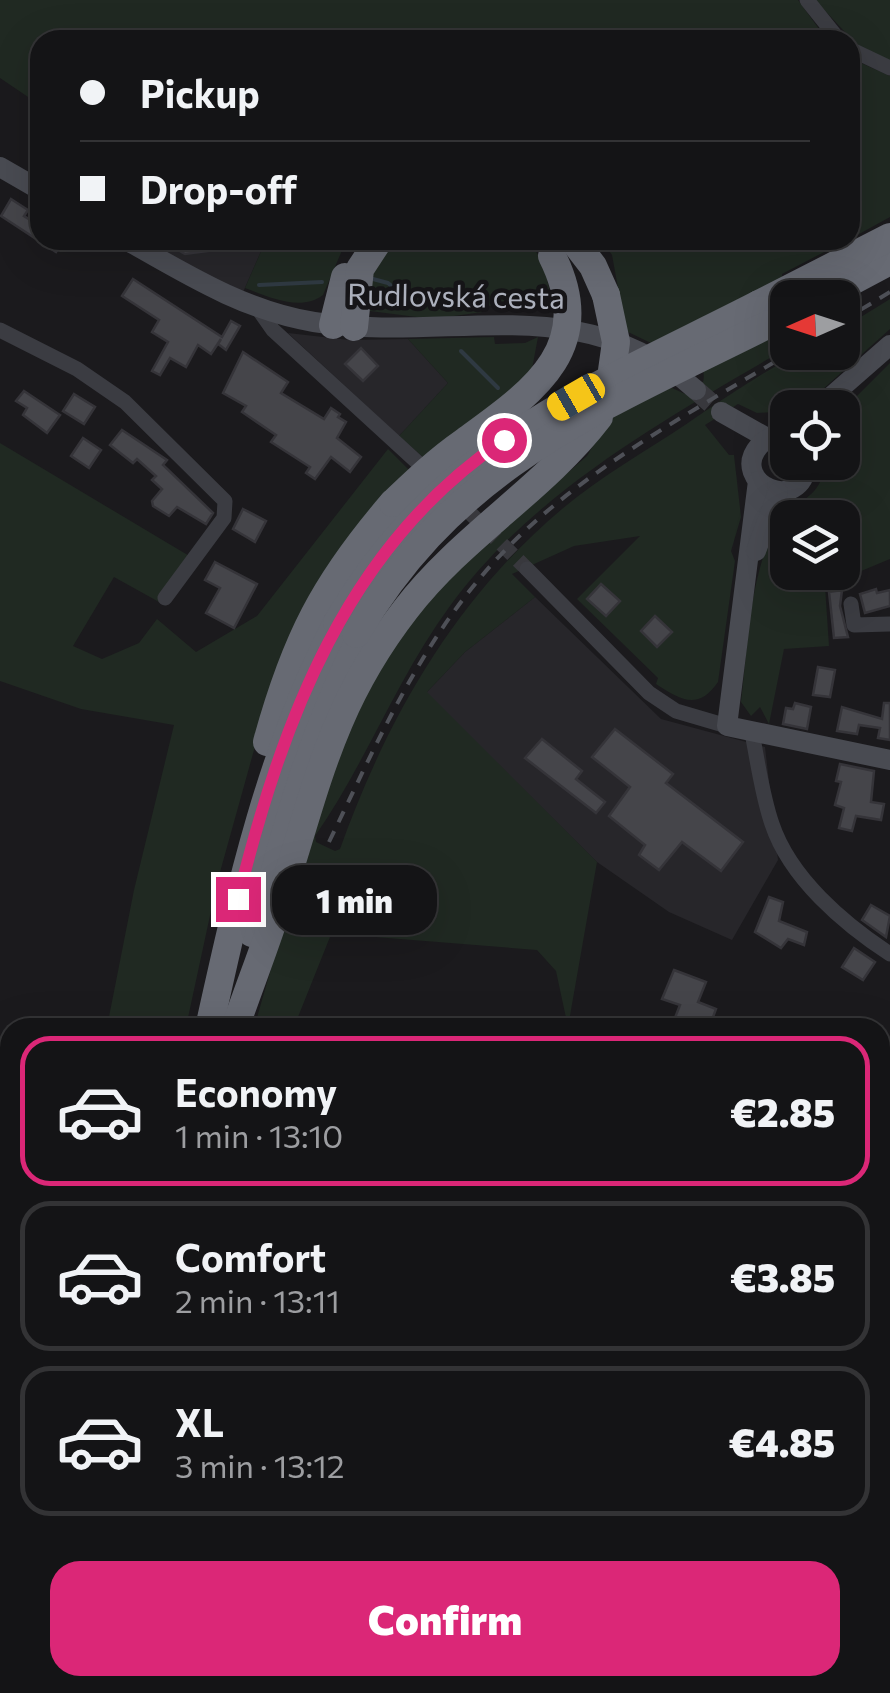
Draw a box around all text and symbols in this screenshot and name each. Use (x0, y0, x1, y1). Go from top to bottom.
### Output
text: Pickup (140, 69, 260, 116)
text: Drop-off (140, 165, 297, 212)
street label: Rudlovská cesta (347, 274, 565, 315)
north arrow (770, 280, 860, 370)
map controls (770, 280, 860, 590)
car (543, 369, 609, 425)
button: locate (770, 390, 860, 480)
route start (482, 418, 527, 463)
button: layers (770, 500, 860, 590)
callout: 1 min (273, 864, 438, 934)
route end (216, 877, 261, 922)
text: 1 min (316, 880, 393, 920)
icon: car (55, 1066, 145, 1156)
text: Economy (175, 1068, 337, 1115)
text: €2.85 (730, 1088, 835, 1135)
text: 1 min · 13:10 (175, 1115, 343, 1155)
icon: car (55, 1231, 145, 1321)
text: Comfort (175, 1233, 326, 1280)
text: €3.85 (730, 1253, 835, 1300)
text: 2 min · 13:11 (175, 1280, 340, 1320)
icon: car (55, 1396, 145, 1486)
text: XL (175, 1398, 224, 1445)
text: €4.85 (728, 1418, 835, 1465)
text: 3 min · 13:12 (175, 1445, 345, 1485)
button: Confirm (50, 1561, 840, 1676)

